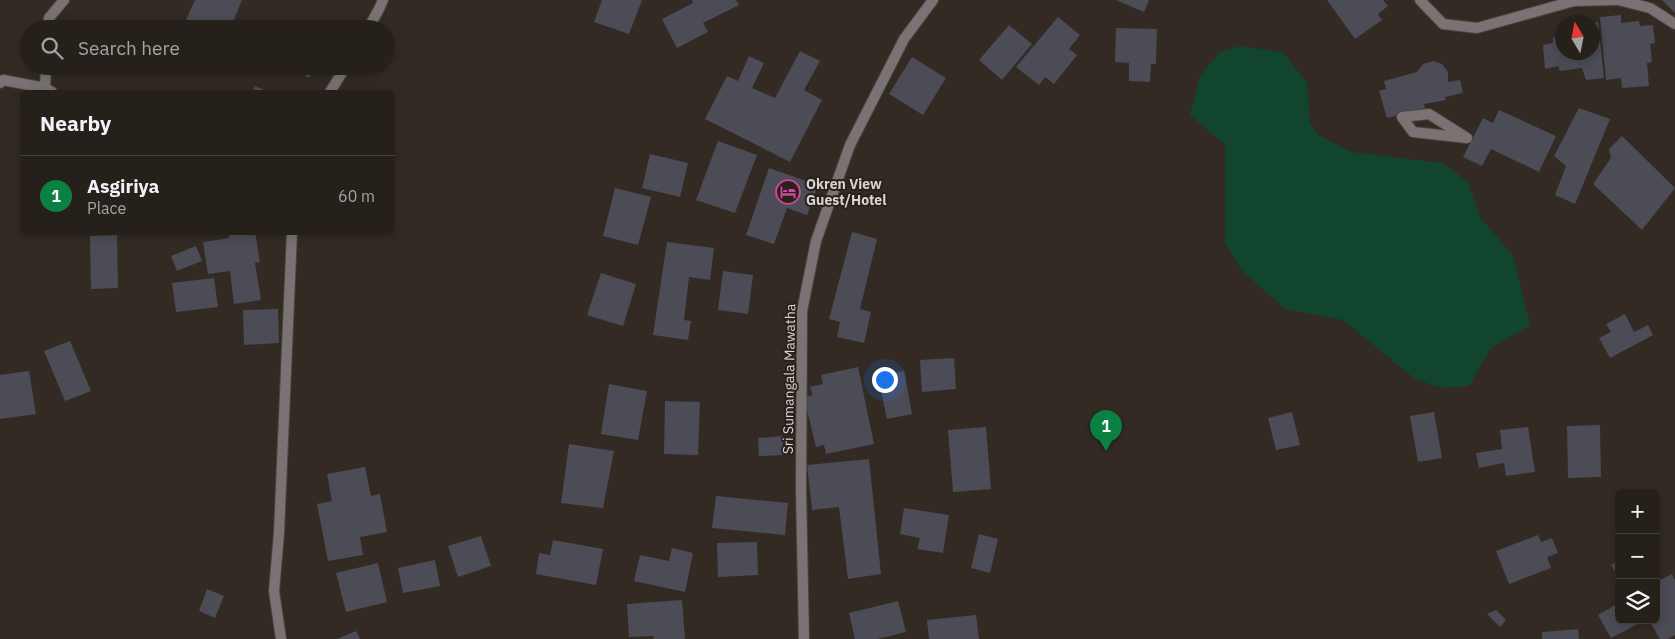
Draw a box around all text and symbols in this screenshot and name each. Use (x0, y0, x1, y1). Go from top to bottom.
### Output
north arrow (1555, 15, 1600, 60)
search box (20, 20, 395, 75)
icon: search (38, 34, 66, 62)
text: Search here (78, 36, 180, 60)
text: Nearby (40, 109, 111, 137)
text: Asgiriya (87, 174, 159, 198)
place label: Okren View Guest/Hotel (806, 175, 886, 209)
hotel icon: Okren View Guest/Hotel (775, 179, 801, 205)
text: 1 (51, 186, 61, 206)
text: 60 m (338, 186, 375, 206)
text: Place (87, 198, 126, 218)
street label: Sri Sumangala Mawatha (779, 303, 799, 454)
your location (872, 367, 898, 393)
pin: 1 (1090, 410, 1122, 451)
map controls (1615, 489, 1660, 624)
button: + (1615, 489, 1660, 534)
button: − (1615, 534, 1660, 579)
button: layers (1615, 579, 1660, 624)

